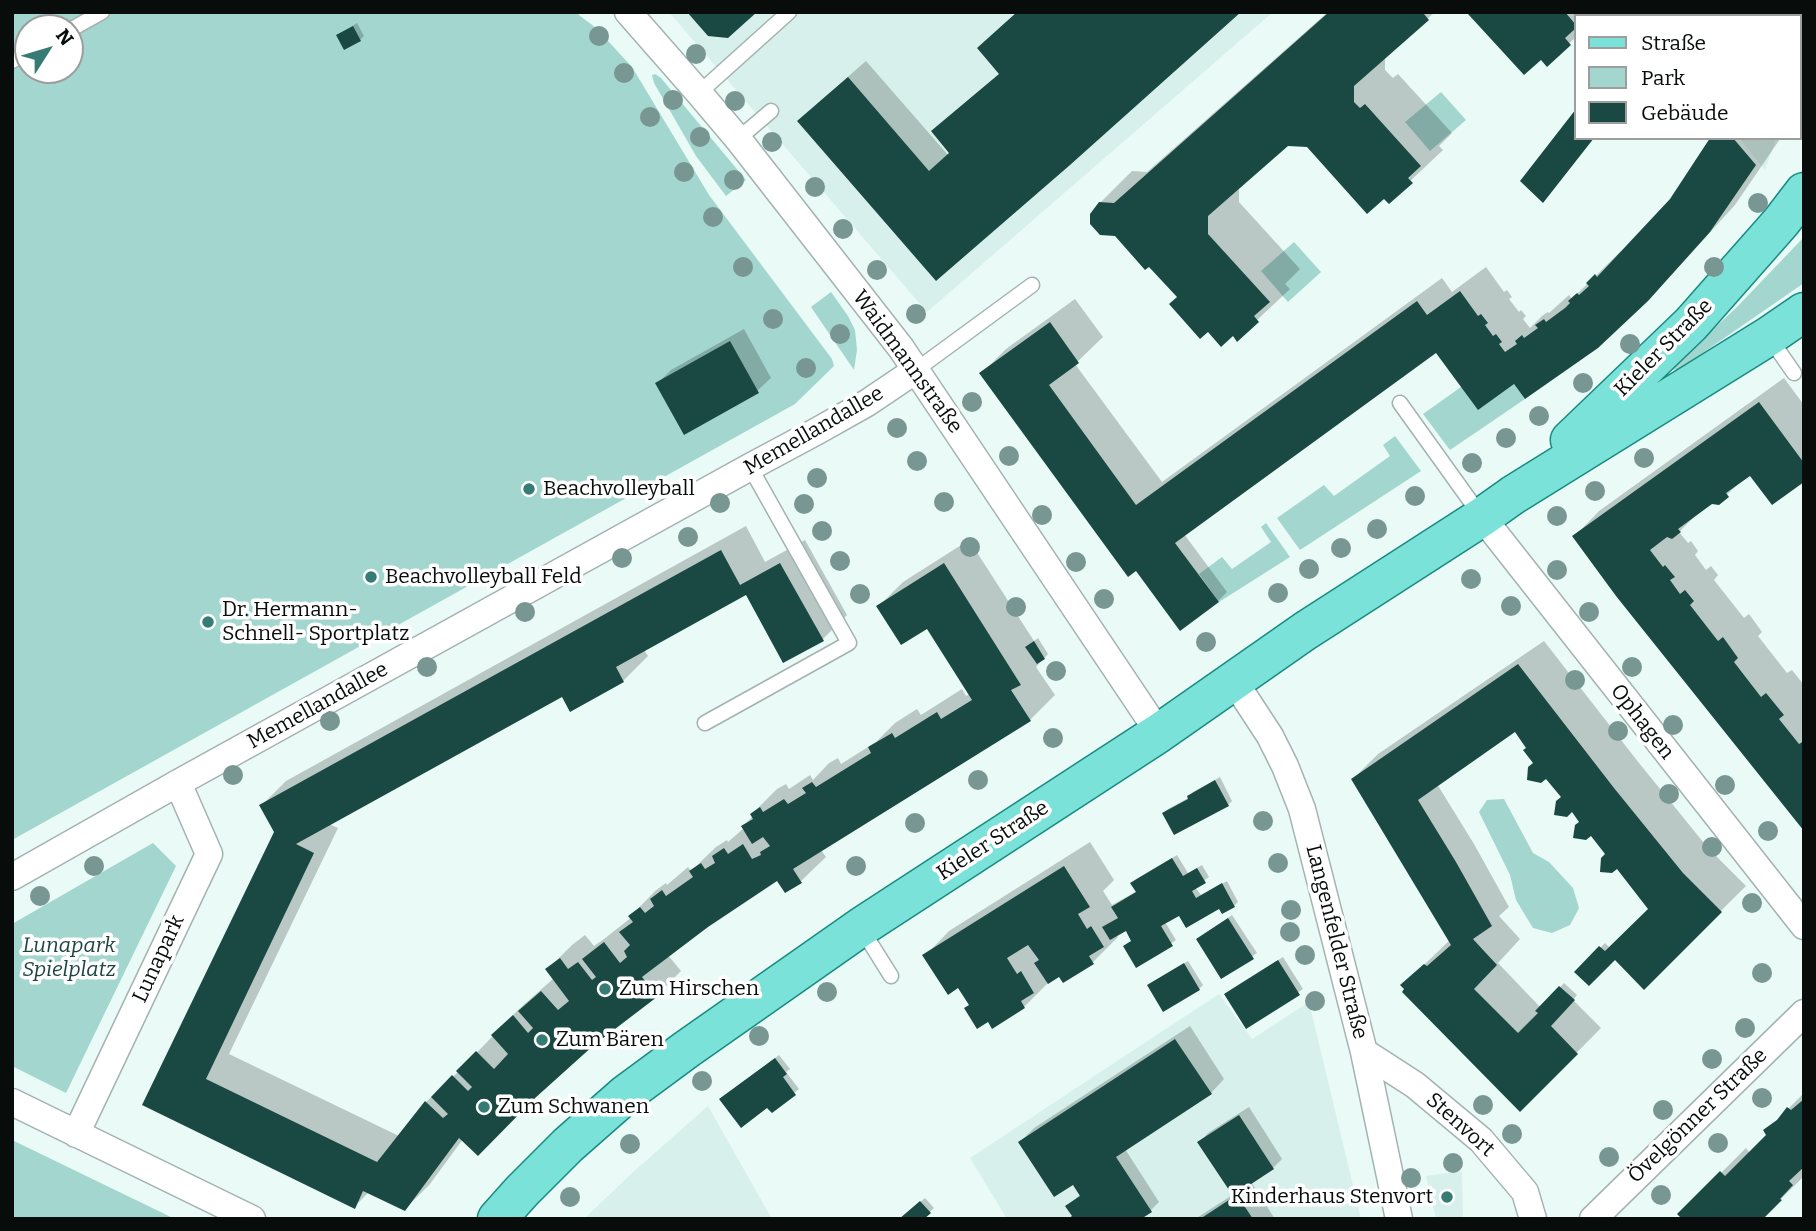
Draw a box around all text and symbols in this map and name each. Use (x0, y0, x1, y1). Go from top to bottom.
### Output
north arrow (14, 14, 84, 84)
legend (1574, 14, 1802, 140)
text: N (51, 24, 78, 50)
text: Straße (1641, 30, 1706, 56)
text: Park (1641, 65, 1685, 91)
text: Gebäude (1641, 100, 1729, 126)
street label: Waidmannstraße (847, 286, 967, 438)
street label: Kieler Straße (1610, 294, 1718, 402)
street label: Memellandallee (740, 381, 888, 481)
place label: Beachvolleyball (543, 476, 695, 502)
marker: Beachvolleyball (521, 481, 537, 497)
place label: Beachvolleyball Feld (385, 564, 582, 590)
marker: Beachvolleyball Feld (363, 569, 379, 585)
place label: Dr. Hermann- Schnell- Sportplatz (222, 597, 409, 647)
marker: Dr. Hermann- Schnell- Sportplatz (200, 614, 216, 630)
street label: Memellandallee (243, 657, 393, 755)
street label: Ophagen (1605, 679, 1679, 765)
street label: Kieler Straße (932, 796, 1054, 886)
street label: Langenfelder Straße (1300, 842, 1372, 1042)
street label: Lunapark (128, 911, 190, 1007)
park label: Lunapark Spielplatz (22, 933, 116, 983)
place label: Zum Hirschen (619, 976, 759, 1002)
marker: Zum Hirschen (597, 981, 613, 997)
place label: Zum Bären (556, 1027, 664, 1053)
marker: Zum Bären (534, 1032, 550, 1048)
street label: Övelgönner Straße (1623, 1043, 1773, 1189)
street label: Stenvort (1421, 1088, 1499, 1162)
place label: Zum Schwanen (498, 1094, 649, 1120)
marker: Zum Schwanen (476, 1099, 492, 1115)
place label: Kinderhaus Stenvort (1231, 1184, 1433, 1210)
marker: Kinderhaus Stenvort (1439, 1189, 1455, 1205)

